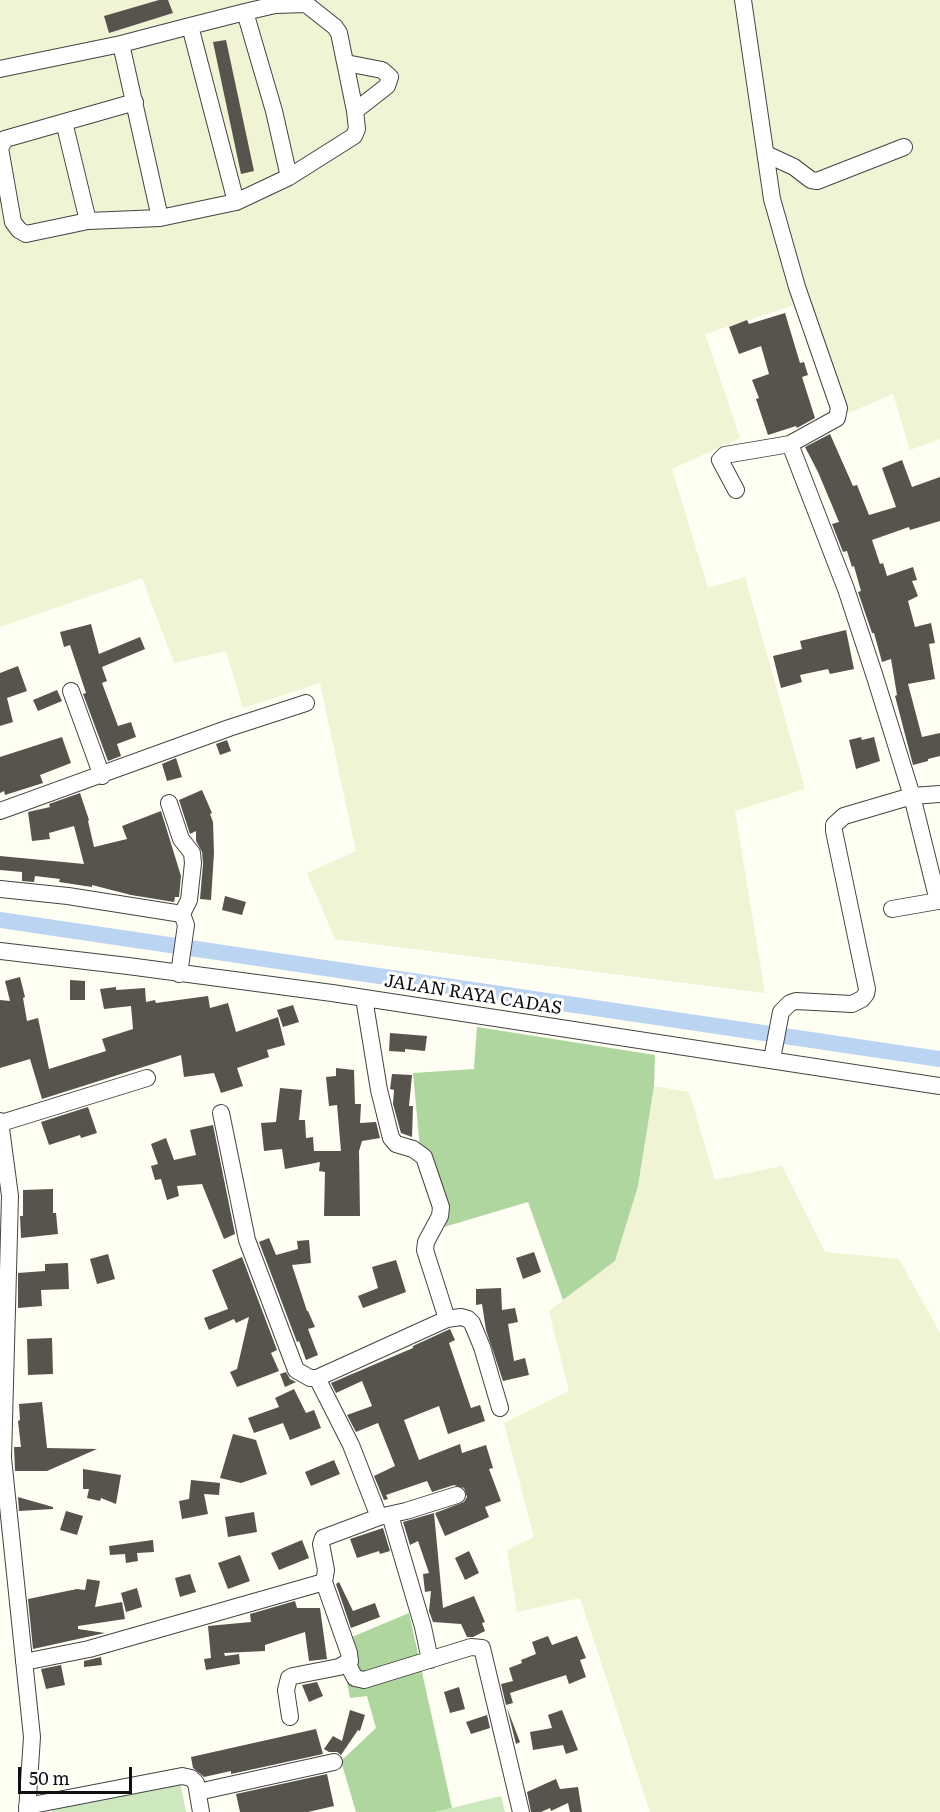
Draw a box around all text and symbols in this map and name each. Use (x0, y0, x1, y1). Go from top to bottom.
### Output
street label: JALAN RAYA CADAS (383, 970, 563, 1020)
scale bar (21, 1755, 135, 1793)
text: 50 m (29, 1764, 70, 1791)

